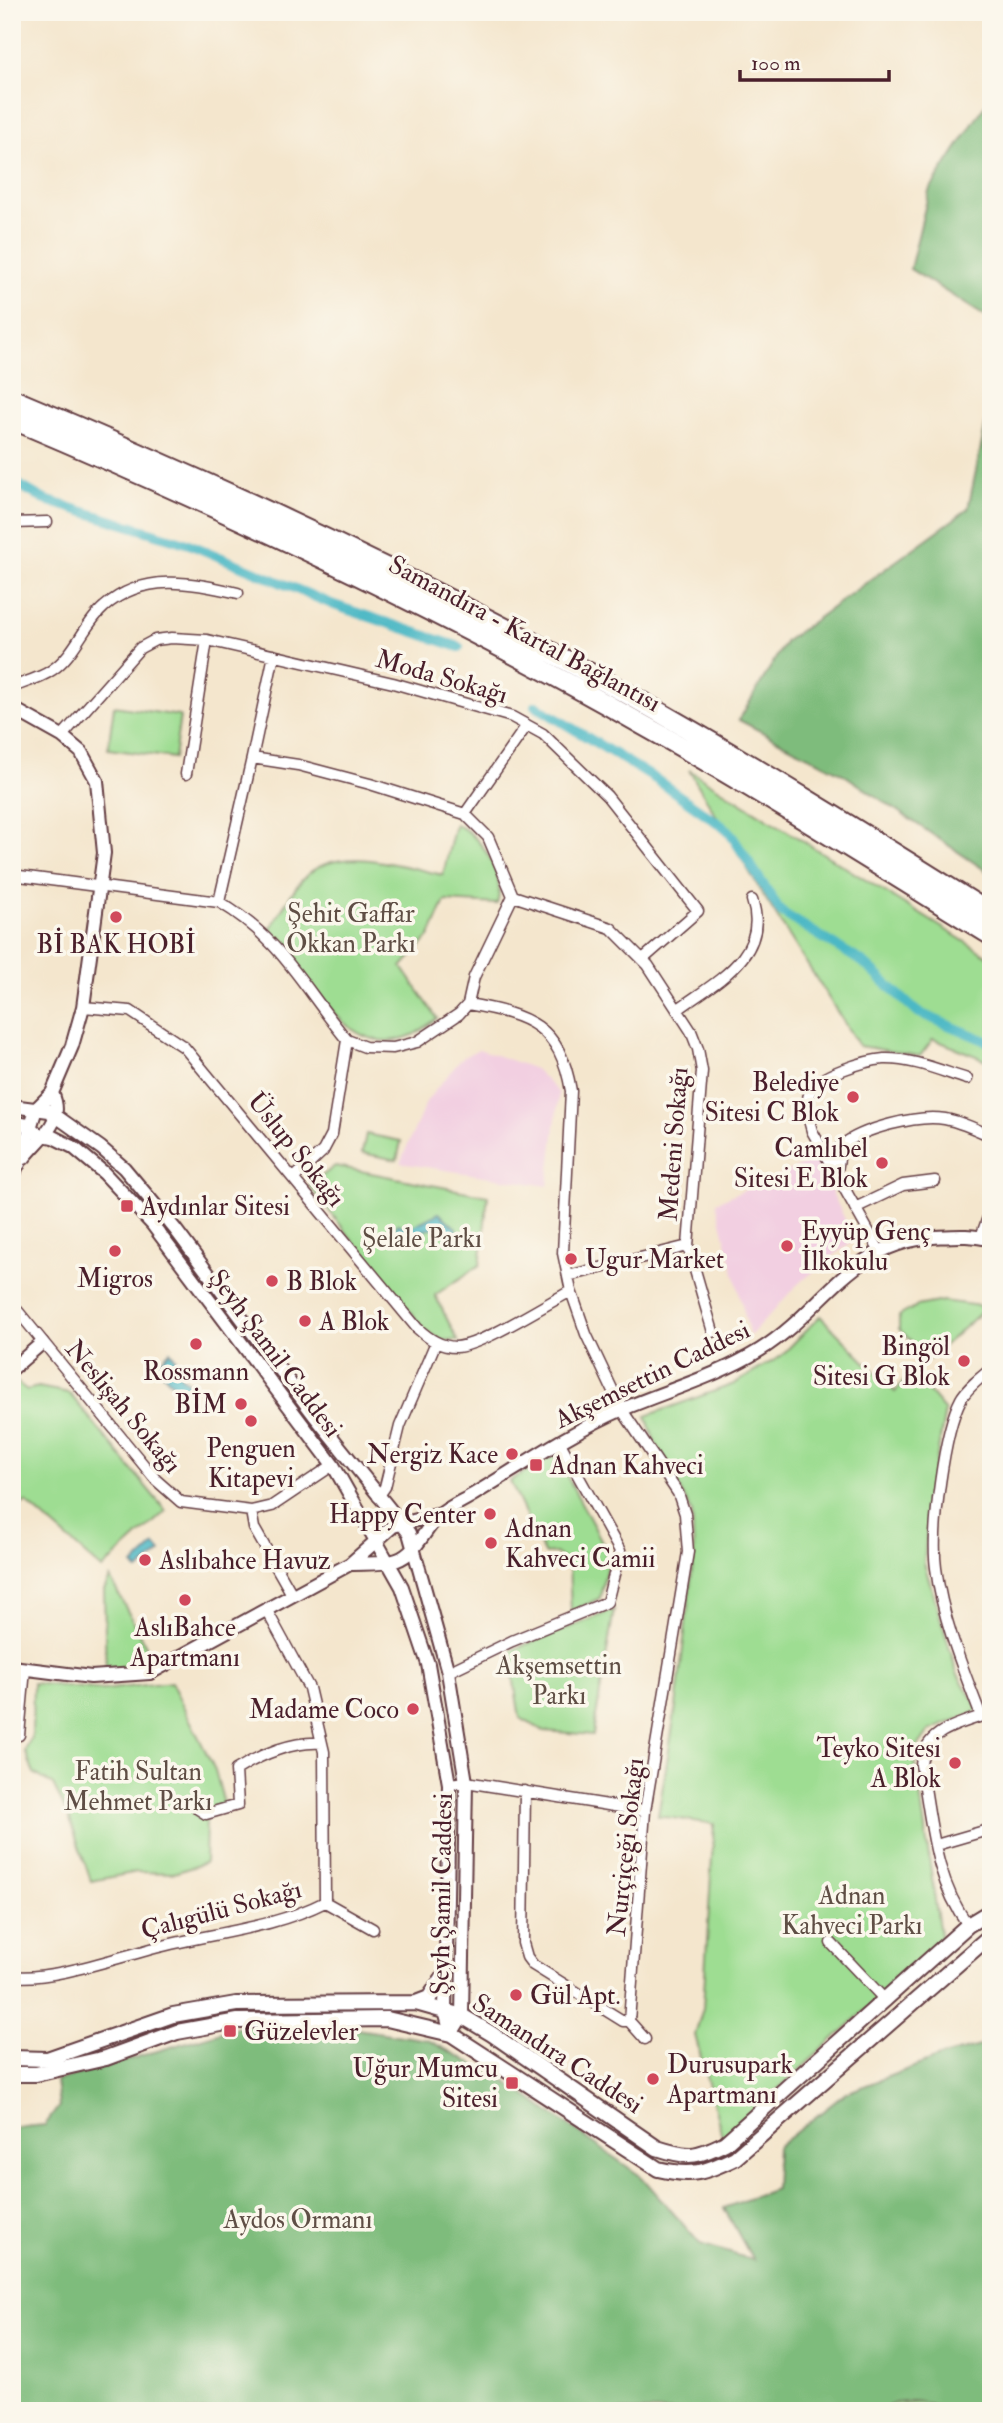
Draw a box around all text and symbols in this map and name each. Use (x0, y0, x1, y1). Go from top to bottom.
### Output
scale bar (740, 38, 889, 82)
text: 100 m (751, 50, 801, 77)
street label: Samandıra - Kartal Bağlantısı (383, 549, 666, 719)
street label: Moda Sokağı (372, 643, 511, 711)
park label: Şehit Gaffar Okkan Parkı (286, 898, 416, 960)
marker: Bİ BAK HOBİ (108, 909, 124, 925)
place label: Bİ BAK HOBİ (36, 927, 196, 961)
street label: Medeni Sokağı (653, 1066, 695, 1222)
place label: Belediye Sitesi C Blok (704, 1067, 840, 1129)
street label: Üslup Sokağı (240, 1085, 353, 1214)
marker: Belediye Sitesi C Blok (845, 1089, 861, 1105)
place label: Camlıbel Sitesi E Blok (734, 1133, 869, 1195)
marker: Camlıbel Sitesi E Blok (874, 1155, 890, 1171)
place label: Aydınlar Sitesi (140, 1191, 290, 1223)
marker: Aydınlar Sitesi (119, 1198, 135, 1214)
place label: Eyyüp Genç İlkokulu (801, 1216, 931, 1278)
park label: Şelale Parkı (362, 1223, 482, 1255)
marker: Eyyüp Genç İlkokulu (779, 1238, 795, 1254)
marker: Migros (107, 1243, 123, 1259)
place label: Ugur Market (585, 1244, 724, 1276)
marker: Ugur Market (563, 1251, 579, 1267)
place label: Migros (77, 1263, 153, 1295)
street label: Şeyh Şamil Caddesi (202, 1263, 349, 1444)
place label: B Blok (286, 1266, 357, 1298)
marker: B Blok (264, 1273, 280, 1289)
place label: A Blok (318, 1306, 390, 1338)
marker: A Blok (297, 1313, 313, 1329)
street label: Akşemsettin Caddesi (549, 1314, 755, 1436)
place label: Bingöl Sitesi G Blok (813, 1331, 951, 1393)
street label: Neslişah Sokağı (58, 1333, 188, 1480)
marker: Rossmann (188, 1336, 204, 1352)
marker: Bingöl Sitesi G Blok (956, 1353, 972, 1369)
place label: Rossmann (143, 1356, 249, 1388)
place label: BİM (174, 1387, 227, 1421)
marker: BİM (233, 1396, 249, 1412)
marker: Penguen Kitapevi (243, 1413, 259, 1429)
place label: Penguen Kitapevi (206, 1433, 296, 1496)
place label: Nergiz Kace (367, 1439, 498, 1471)
marker: Nergiz Kace (504, 1446, 520, 1462)
place label: Adnan Kahveci (549, 1450, 704, 1482)
marker: Adnan Kahveci (528, 1457, 544, 1473)
place label: Happy Center (329, 1499, 476, 1532)
marker: Happy Center (482, 1506, 498, 1522)
place label: Adnan Kahveci Camii (504, 1513, 656, 1575)
marker: Adnan Kahveci Camii (483, 1535, 499, 1551)
place label: Aslıbahce Havuz (158, 1545, 331, 1577)
marker: Aslıbahce Havuz (137, 1552, 153, 1568)
marker: AslıBahce Apartmanı (177, 1592, 193, 1608)
place label: AslıBahce Apartmanı (129, 1612, 240, 1675)
park label: Akşemsettin Parkı (495, 1650, 622, 1712)
place label: Madame Coco (249, 1694, 399, 1726)
marker: Madame Coco (405, 1701, 421, 1717)
place label: Teyko Sitesi A Blok (816, 1733, 942, 1795)
marker: Teyko Sitesi A Blok (947, 1755, 963, 1771)
park label: Fatih Sultan Mehmet Parkı (64, 1756, 212, 1818)
street label: Nurçiçeği Sokağı (601, 1756, 651, 1938)
street label: Şeyh Şamil Caddesi (424, 1793, 460, 1995)
street label: Çalıgülü Sokağı (138, 1873, 305, 1947)
park label: Adnan Kahveci Parkı (781, 1880, 923, 1942)
place label: Gül Apt. (530, 1980, 621, 2013)
street label: Samandıra Caddesi (466, 1987, 649, 2121)
marker: Gül Apt. (508, 1987, 524, 2003)
place label: Güzelevler (244, 2016, 359, 2048)
marker: Güzelevler (222, 2023, 238, 2039)
place label: Durusupark Apartmanı (666, 2049, 794, 2112)
place label: Uğur Mumcu Sitesi (353, 2053, 498, 2115)
marker: Durusupark Apartmanı (645, 2071, 661, 2087)
marker: Uğur Mumcu Sitesi (504, 2075, 520, 2091)
park label: Aydos Ormanı (223, 2204, 372, 2236)

